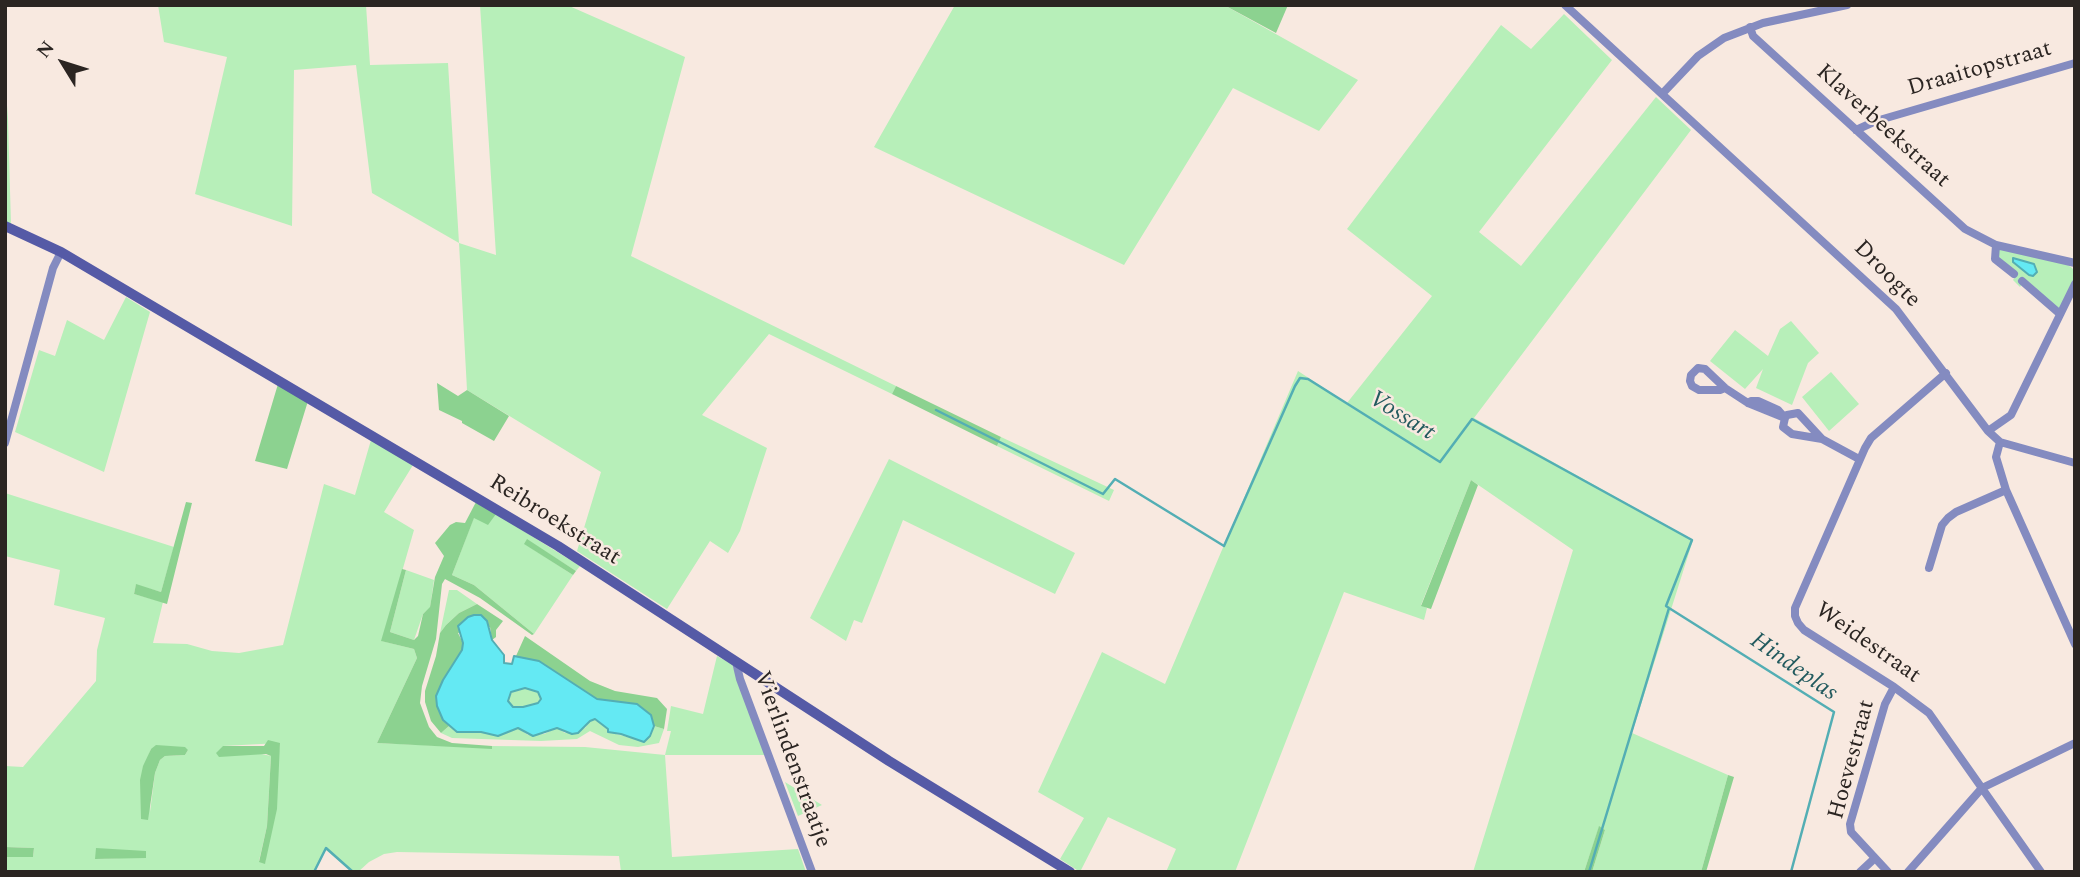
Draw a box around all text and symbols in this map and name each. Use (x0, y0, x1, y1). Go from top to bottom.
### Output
north arrow (28, 28, 98, 98)
text: N (30, 35, 62, 65)
street label: Draaitopstraat (1905, 36, 2055, 104)
street label: Klaverbeekstraat (1809, 60, 1955, 194)
street label: Droogte (1847, 236, 1925, 314)
water label: Vossart (1363, 386, 1439, 448)
street label: Reibroekstraat (483, 470, 625, 572)
street label: Weidestraat (1809, 598, 1925, 690)
water label: Hindeplas (1744, 628, 1842, 708)
street label: Vierlindenstraatje (746, 668, 836, 852)
street label: Hoevestraat (1824, 697, 1882, 823)

